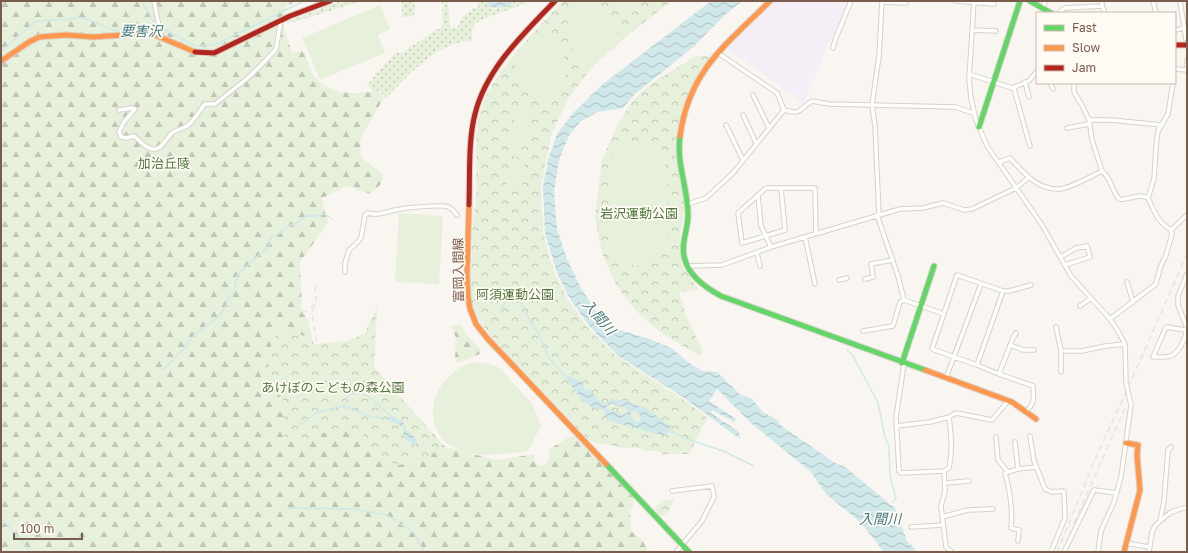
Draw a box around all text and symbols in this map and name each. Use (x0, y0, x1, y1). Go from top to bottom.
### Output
legend (1036, 12, 1176, 84)
text: Fast (1072, 20, 1097, 35)
water label: 要害沢 (120, 22, 164, 39)
text: Slow (1072, 40, 1100, 55)
text: Jam (1072, 60, 1096, 75)
park label: 加治丘陵 (138, 155, 190, 171)
park label: 岩沢運動公園 (600, 205, 678, 221)
street label: 富岡入間線 (449, 237, 467, 303)
park label: 阿須運動公園 (476, 286, 554, 302)
water label: 入間川 (579, 295, 621, 340)
park label: あけぼのこどもの森公園 (261, 379, 405, 395)
water label: 入間川 (859, 510, 903, 527)
scale bar (14, 515, 82, 541)
text: 100 m (20, 521, 54, 536)

